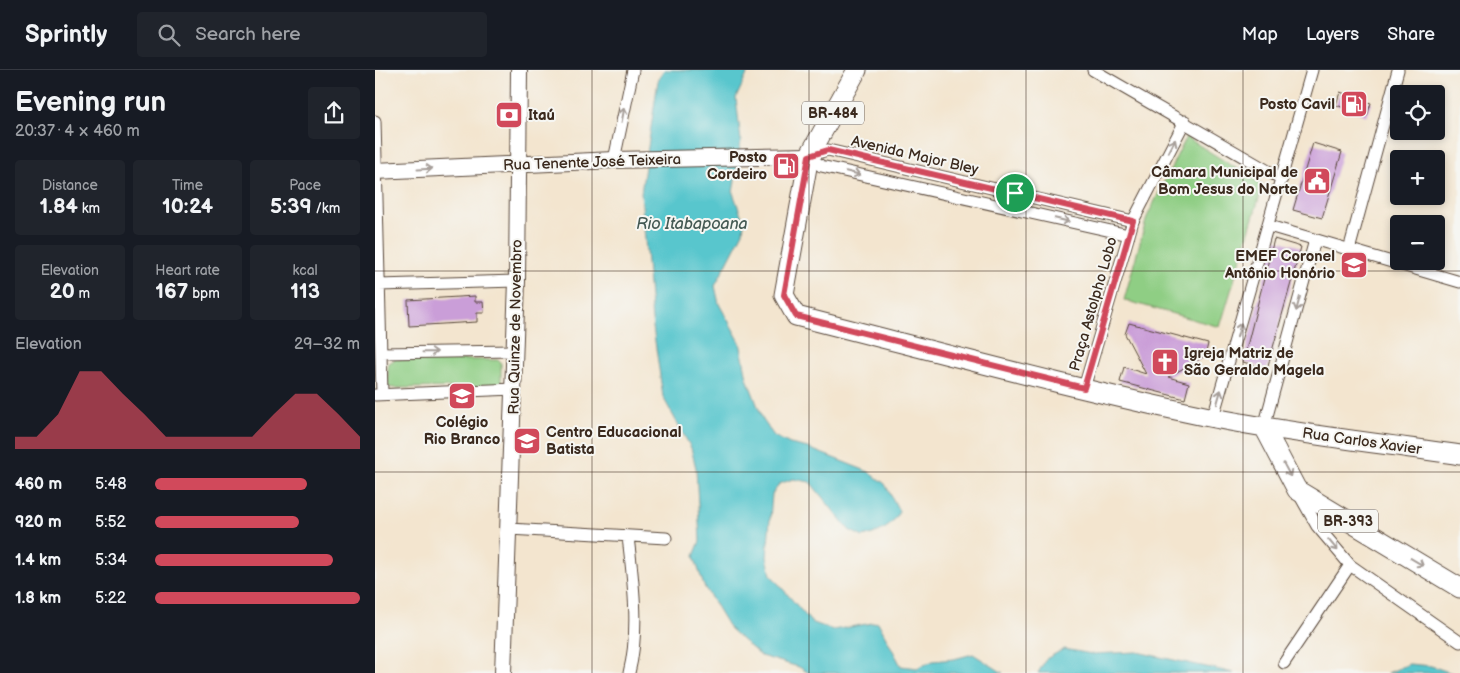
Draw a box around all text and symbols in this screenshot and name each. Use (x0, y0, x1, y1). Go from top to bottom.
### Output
search box (137, 12, 487, 57)
text: Sprintly (25, 20, 107, 49)
icon: search (155, 21, 183, 49)
text: Search here (195, 23, 301, 46)
text: Map (1242, 24, 1278, 45)
text: Layers (1306, 24, 1359, 45)
text: Share (1387, 24, 1435, 45)
map controls (1390, 85, 1445, 270)
button: locate (1390, 85, 1445, 140)
text: Evening run (15, 86, 166, 119)
button: share (308, 87, 360, 139)
fuel station icon: Posto Cavil (1339, 89, 1369, 119)
place label: Posto Cavil (1259, 95, 1335, 114)
bank icon: Itaú (494, 100, 524, 130)
road number: BR-484 (802, 102, 864, 124)
place label: Itaú (528, 106, 555, 125)
one-way arrow (619, 107, 628, 123)
text: 20:37 · 4 × 460 m (15, 122, 140, 141)
street label: Avenida Major Bley (849, 132, 980, 179)
one-way arrow (1168, 139, 1177, 154)
place label: Posto Cordeiro (707, 148, 767, 184)
street label: Rua Tenente José Teixeira (503, 150, 681, 175)
button: + (1390, 150, 1445, 205)
fuel station icon: Posto Cordeiro (771, 151, 801, 181)
place label: Câmara Municipal de Bom Jesus do Norte (1151, 163, 1298, 199)
one-way arrow (416, 164, 433, 174)
public building icon: Câmara Municipal de Bom Jesus do Norte (1302, 166, 1332, 196)
one-way arrow (844, 169, 860, 178)
pin (994, 172, 1036, 214)
text: Distance (42, 177, 98, 194)
text: Time (172, 177, 203, 194)
text: Pace (289, 177, 321, 194)
icon: arrive (1001, 179, 1029, 207)
text: 1.84 (39, 194, 78, 219)
text: 10:24 (162, 194, 213, 219)
text: 5:39 (270, 194, 312, 219)
text: km (78, 200, 100, 217)
text: /km (312, 200, 340, 217)
water label: Rio Itabapoana (636, 215, 748, 234)
button: − (1390, 215, 1445, 270)
one-way arrow (1054, 216, 1070, 226)
street label: Praça Astolpho Lobo (1065, 235, 1122, 373)
street label: Rua Quinze de Novembro (504, 239, 527, 415)
place label: EMEF Coronel Antônio Honório (1224, 247, 1335, 283)
school or university icon: EMEF Coronel Antônio Honório (1339, 250, 1369, 280)
text: Elevation (41, 262, 99, 279)
text: Heart rate (155, 262, 220, 279)
text: kcal (293, 262, 318, 279)
text: 20 (50, 279, 75, 304)
text: 167 (155, 279, 188, 304)
text: 113 (290, 279, 320, 304)
text: m (75, 285, 90, 302)
text: bpm (188, 285, 220, 302)
one-way arrow (1292, 295, 1302, 311)
one-way arrow (1234, 322, 1244, 338)
text: Elevation (15, 335, 82, 354)
text: 29–32 m (294, 335, 360, 354)
place label: Igreja Matriz de São Geraldo Magela (1184, 344, 1324, 380)
one-way arrow (422, 347, 438, 357)
church icon: Igreja Matriz de São Geraldo Magela (1150, 347, 1180, 377)
school or university icon: Colégio Rio Branco (447, 381, 477, 411)
one-way arrow (1214, 389, 1224, 405)
place label: Colégio Rio Branco (424, 413, 501, 449)
place label: Centro Educacional Batista (546, 423, 682, 459)
street label: Rua Carlos Xavier (1301, 424, 1423, 459)
school or university icon: Centro Educacional Batista (512, 426, 542, 456)
one-way arrow (1283, 462, 1292, 477)
text: 460 m (15, 475, 62, 494)
text: 5:48 (95, 475, 127, 494)
road number: BR-393 (1318, 510, 1378, 532)
text: 920 m (15, 513, 62, 532)
text: 5:52 (95, 513, 126, 532)
one-way arrow (1328, 538, 1339, 551)
text: 1.4 km (15, 551, 61, 570)
text: 5:34 (95, 551, 127, 570)
one-way arrow (1410, 558, 1424, 568)
text: 1.8 km (15, 589, 61, 608)
text: 5:22 (95, 589, 126, 608)

